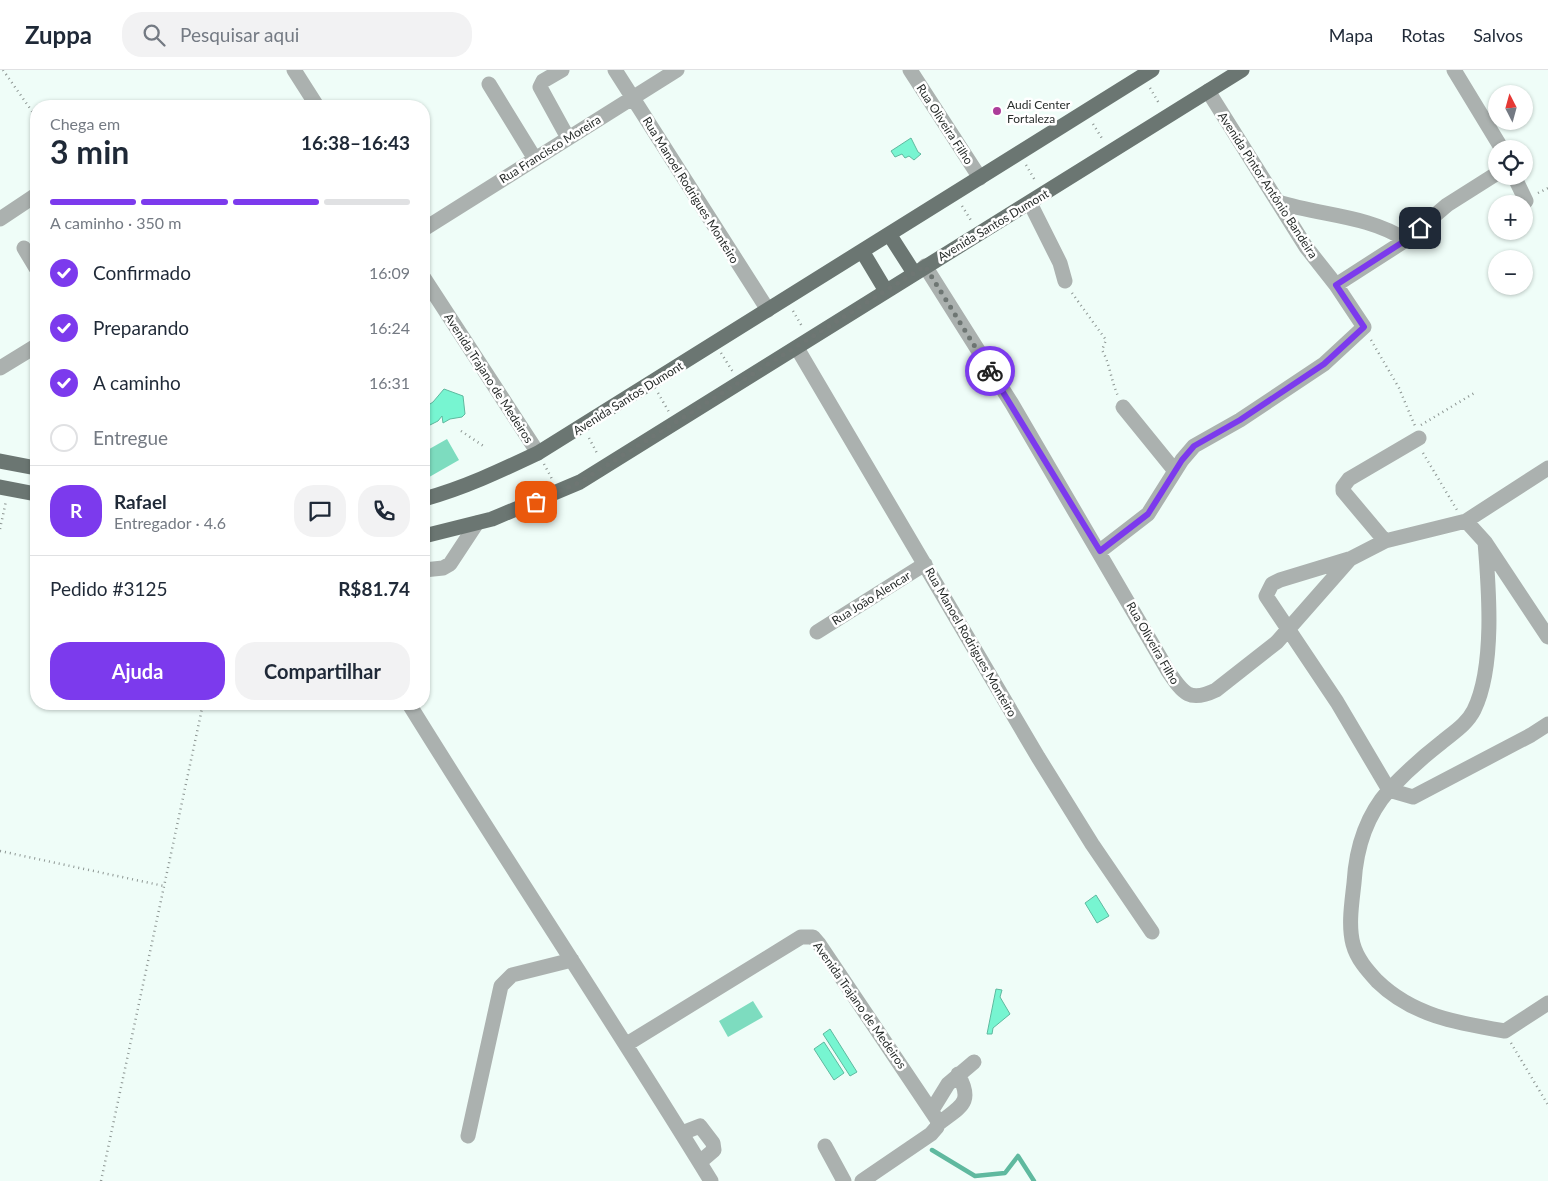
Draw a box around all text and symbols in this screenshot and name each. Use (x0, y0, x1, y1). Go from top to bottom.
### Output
search box (122, 12, 472, 57)
text: Zuppa (25, 20, 92, 49)
icon: search (140, 21, 168, 49)
text: Pesquisar aqui (180, 23, 299, 46)
text: Mapa (1329, 24, 1373, 46)
text: Rotas (1401, 24, 1445, 46)
text: Salvos (1473, 24, 1523, 46)
street label: Rua Oliveira Filho (913, 81, 977, 167)
north arrow (1488, 85, 1532, 130)
map controls (1488, 85, 1533, 295)
place label: Audi Center Fortaleza (1007, 97, 1071, 126)
marker: Audi Center Fortaleza (991, 105, 1003, 117)
street label: Avenida Pintor Antônio Bandeira (1215, 109, 1321, 261)
street label: Rua Francisco Moreira (496, 112, 604, 186)
text: Chega em (50, 114, 120, 133)
street label: Rua Manoel Rodrigues Monteiro (640, 114, 742, 266)
text: 16:38–16:43 (301, 131, 410, 154)
text: 3 min (50, 132, 129, 171)
button: locate (1488, 140, 1533, 185)
street label: Avenida Santos Dumont (935, 186, 1052, 264)
button: + (1488, 195, 1533, 240)
pin (1399, 207, 1441, 249)
text: A caminho · 350 m (50, 213, 181, 232)
icon: home (1406, 214, 1434, 242)
button: − (1488, 250, 1533, 295)
icon: check (50, 259, 78, 287)
text: Confirmado (93, 261, 191, 284)
text: 16:09 (369, 263, 410, 282)
street label: Avenida Trajano de Medeiros (441, 310, 537, 446)
icon: check (50, 314, 78, 342)
text: Preparando (93, 316, 189, 339)
text: 16:24 (369, 318, 410, 337)
courier (965, 346, 1015, 396)
icon: bike (976, 357, 1004, 385)
street label: Avenida Santos Dumont (570, 358, 686, 438)
icon: check (50, 369, 78, 397)
text: A caminho (93, 371, 181, 394)
text: 16:31 (369, 373, 410, 392)
text: Entregue (93, 426, 168, 449)
pin (515, 481, 557, 523)
button: chat (294, 485, 346, 537)
button: phone (358, 485, 410, 537)
icon: bag (522, 488, 550, 516)
text: Rafael (114, 490, 167, 513)
text: R (70, 499, 82, 522)
text: Entregador · 4.6 (114, 513, 226, 532)
street label: Rua Manoel Rodrigues Monteiro (922, 565, 1020, 719)
street label: Rua João Alencar (829, 568, 914, 628)
text: Pedido #3125 (50, 577, 168, 600)
text: R$81.74 (338, 577, 410, 600)
street label: Rua Oliveira Filho (1123, 599, 1183, 687)
button: Ajuda (50, 642, 225, 700)
button: Compartilhar (235, 642, 410, 700)
street label: Avenida Trajano de Medeiros (810, 938, 910, 1072)

